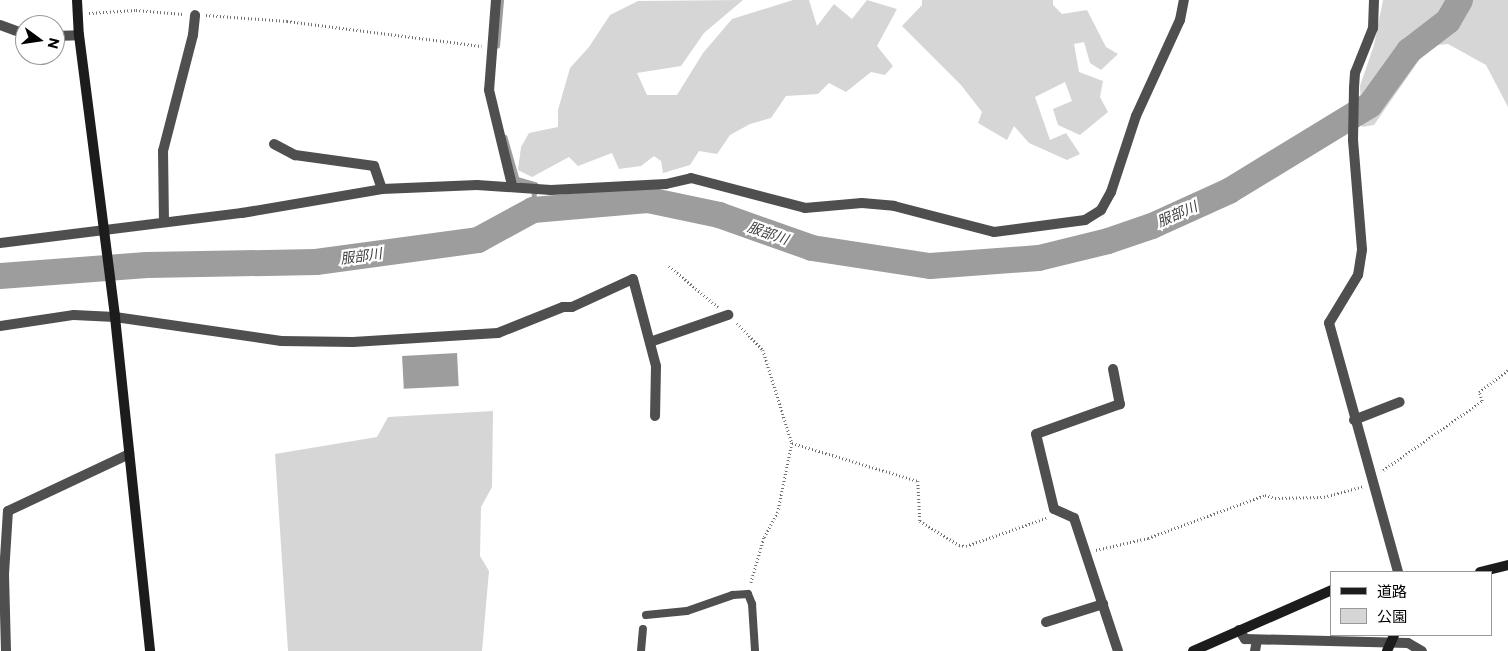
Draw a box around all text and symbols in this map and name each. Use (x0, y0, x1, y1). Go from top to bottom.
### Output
north arrow (15, 15, 65, 65)
text: N (45, 36, 64, 51)
water label: 服部川 (1154, 198, 1200, 230)
water label: 服部川 (745, 218, 791, 248)
water label: 服部川 (339, 245, 383, 267)
legend (1330, 571, 1493, 636)
text: 道路 (1377, 582, 1407, 600)
text: 公園 (1377, 607, 1407, 625)

